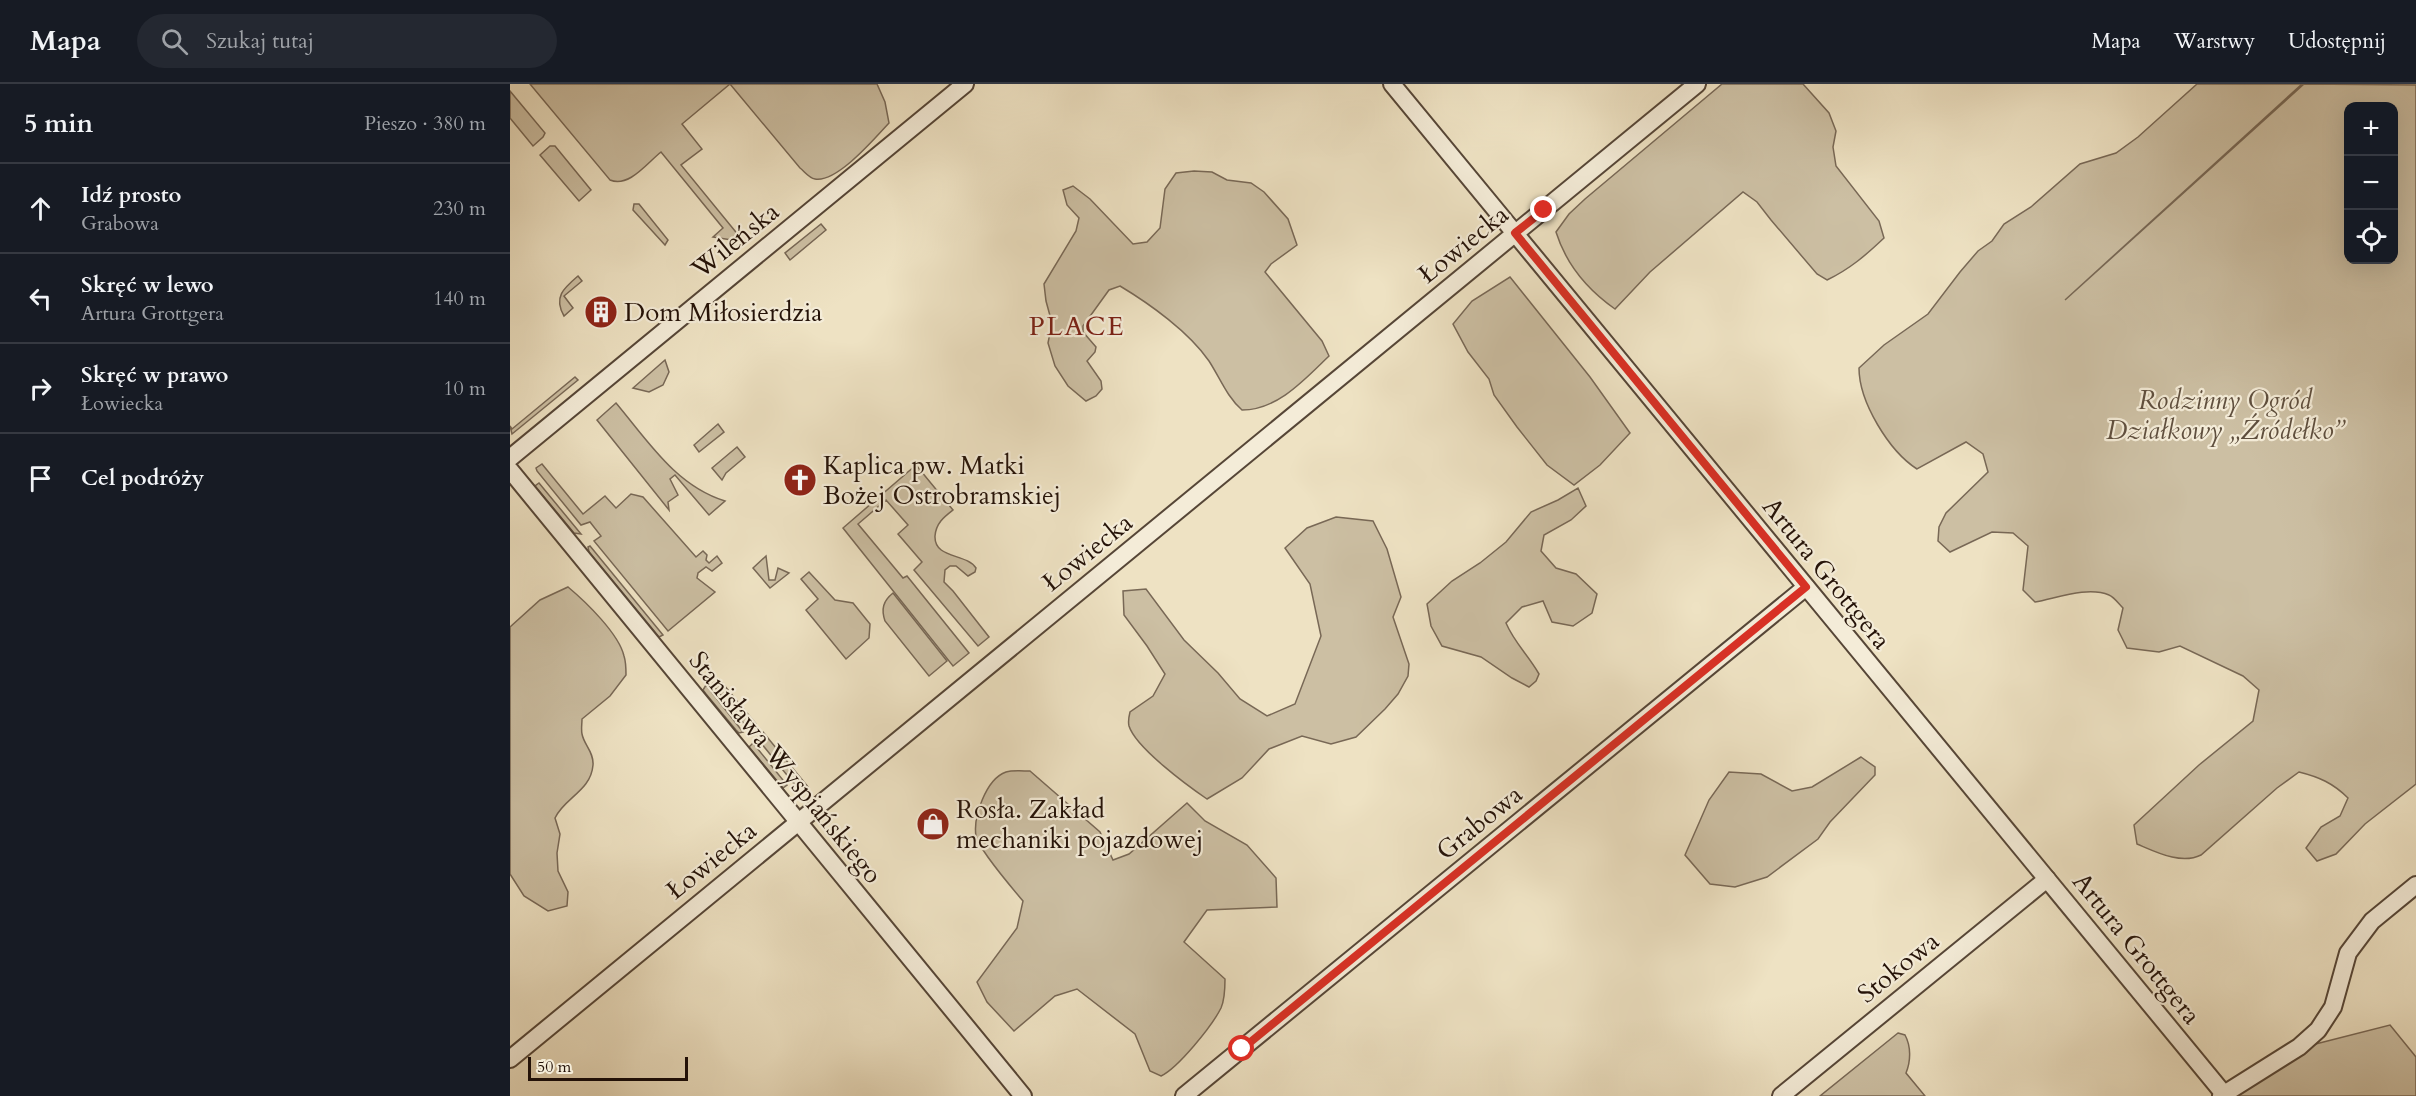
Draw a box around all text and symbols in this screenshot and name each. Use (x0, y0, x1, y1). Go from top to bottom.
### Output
search box (137, 14, 557, 68)
text: Mapa (30, 22, 101, 60)
icon: search (158, 25, 191, 58)
text: Szukaj tutaj (206, 26, 314, 56)
text: Mapa (2092, 27, 2141, 56)
text: Warstwy (2174, 27, 2255, 56)
text: Udostępnij (2288, 27, 2386, 56)
map controls (2344, 102, 2398, 264)
button: + (2344, 102, 2398, 156)
text: 5 min (24, 106, 93, 141)
text: Pieszo · 380 m (364, 110, 486, 137)
button: − (2344, 156, 2398, 210)
text: Idź prosto (81, 180, 181, 210)
icon: ahead (24, 192, 57, 225)
street label: Wileńska (683, 194, 786, 287)
text: 230 m (433, 195, 486, 222)
route end (1530, 196, 1556, 222)
street label: Łowiecka (1411, 197, 1516, 292)
text: Grabowa (81, 210, 159, 237)
button: locate (2344, 210, 2398, 264)
text: Skręć w lewo (81, 270, 214, 300)
icon: left (24, 282, 57, 315)
text: 140 m (433, 285, 486, 312)
building icon: Dom Miłosierdzia (583, 294, 619, 330)
place label: Dom Miłosierdzia (624, 295, 823, 330)
text: Artura Grottgera (81, 300, 224, 327)
district label: PLACE (1029, 308, 1125, 345)
text: Skręć w prawo (81, 360, 228, 390)
icon: right (24, 372, 57, 405)
text: 10 m (443, 375, 486, 402)
park label: Rodzinny Ogród Działkowy „Źródełko” (2106, 383, 2347, 448)
text: Łowiecka (81, 390, 163, 417)
place label: Kaplica pw. Matki Bożej Ostrobramskiej (823, 448, 1061, 513)
icon: arrive (24, 462, 57, 495)
church icon: Kaplica pw. Matki Bożej Ostrobramskiej (782, 462, 818, 498)
text: Cel podróży (81, 463, 204, 493)
street label: Artura Grottgera (1755, 490, 1899, 657)
street label: Łowiecka (1035, 505, 1140, 600)
street label: Stanisława Wyspiańskiego (681, 644, 890, 891)
street label: Grabowa (1429, 777, 1530, 868)
place label: Rosła. Zakład mechaniki pojazdowej (956, 792, 1203, 857)
shop icon: Rosła. Zakład mechaniki pojazdowej (915, 806, 951, 842)
street label: Łowiecka (659, 813, 764, 908)
street label: Artura Grottgera (2065, 865, 2209, 1032)
street label: Stokowa (1850, 924, 1946, 1011)
route start (1228, 1035, 1254, 1061)
scale bar (528, 1054, 688, 1082)
text: 50 m (537, 1056, 571, 1078)

